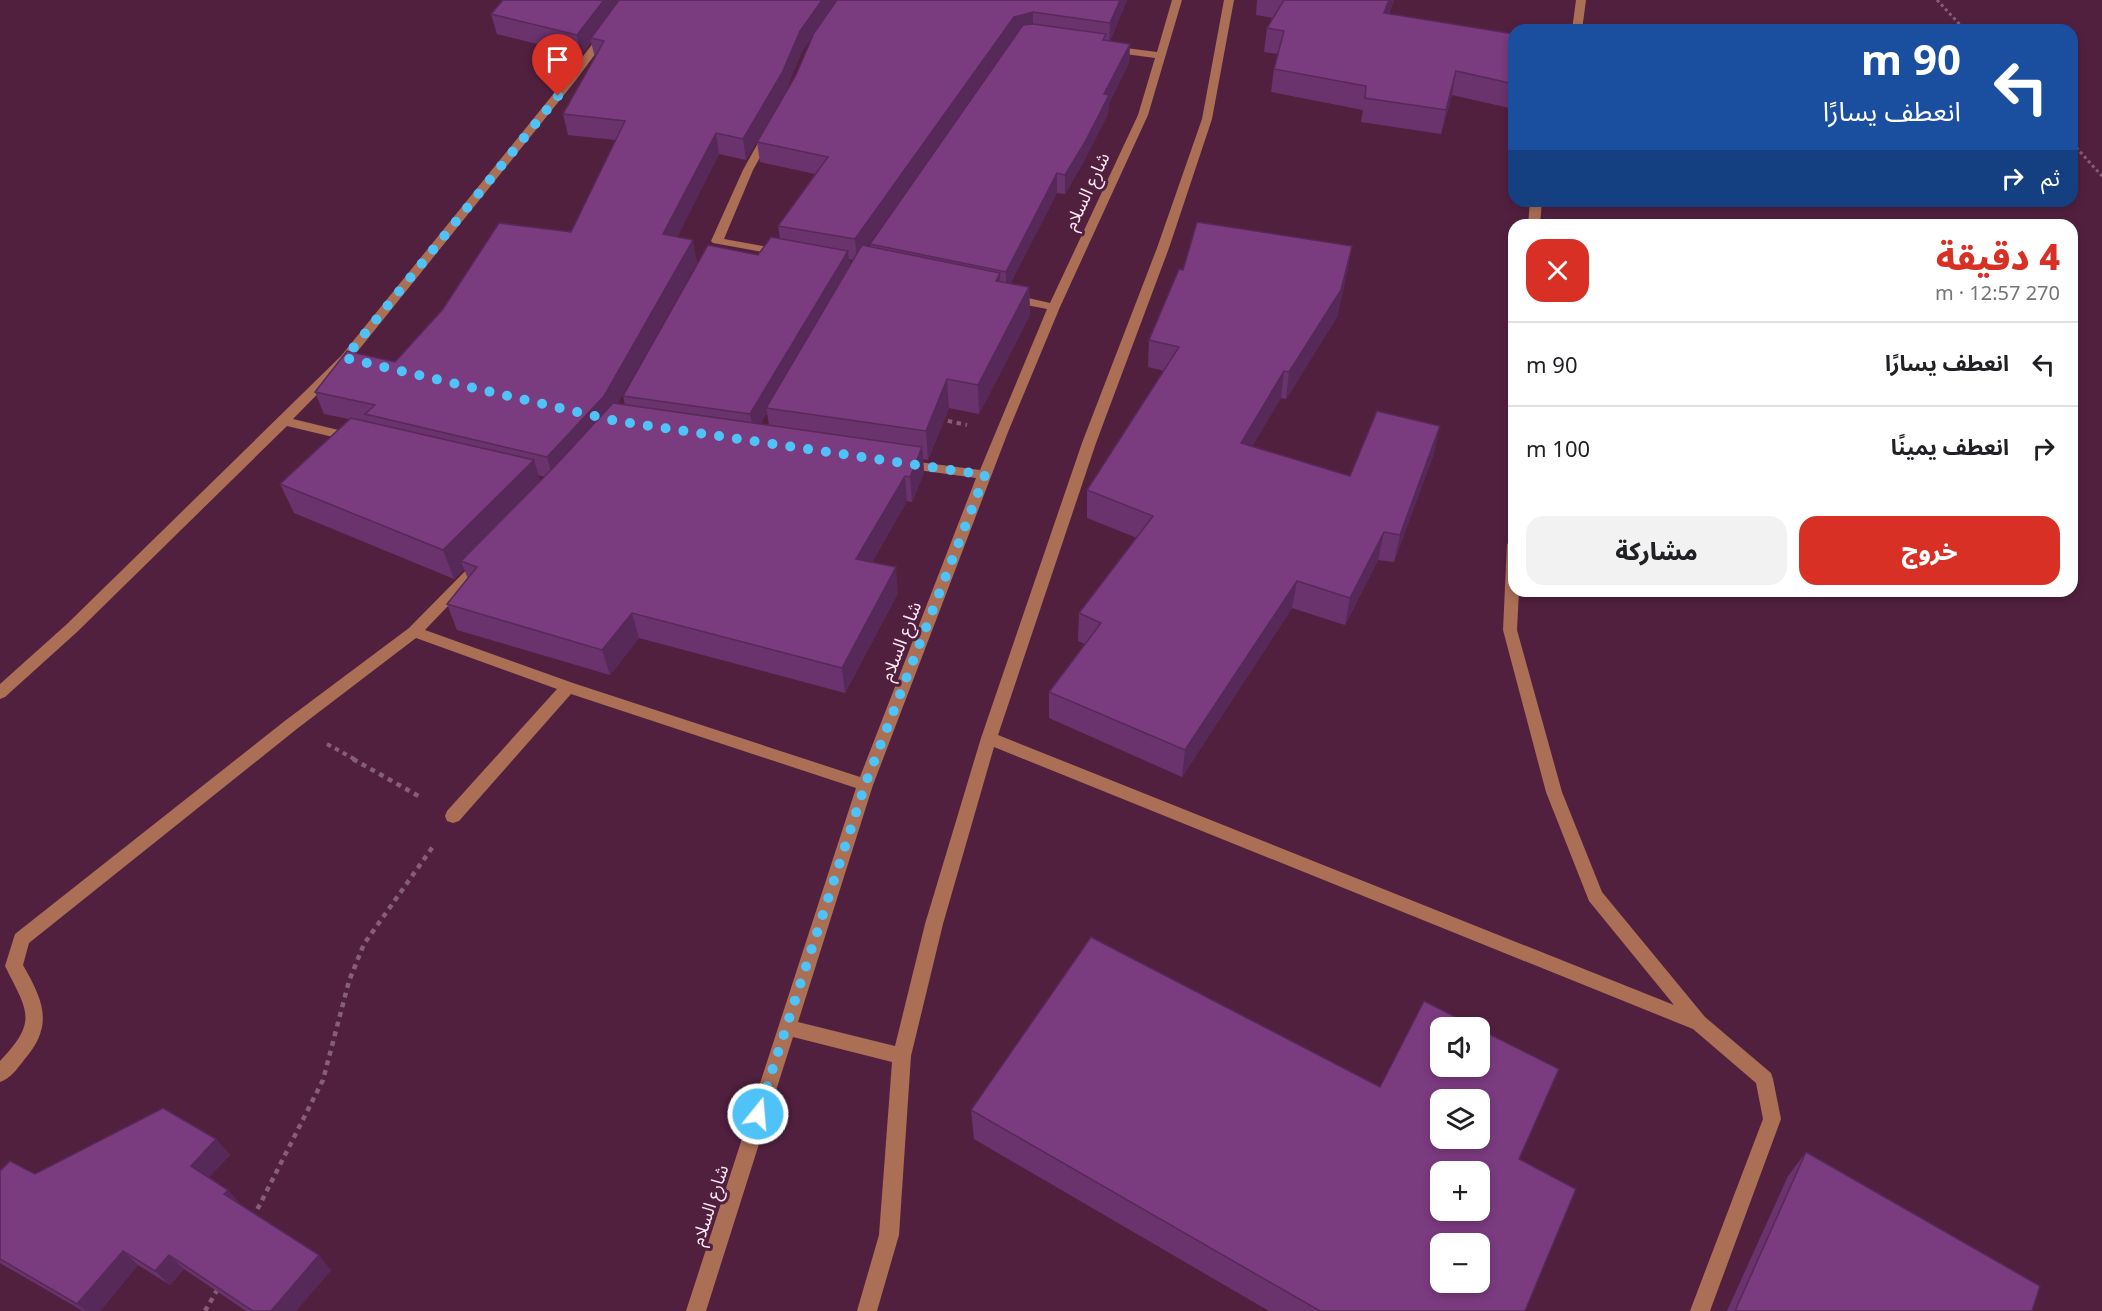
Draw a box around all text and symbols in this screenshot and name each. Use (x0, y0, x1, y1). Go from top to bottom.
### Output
text: 90 m (1861, 30, 1961, 87)
pin (532, 34, 583, 96)
icon: arrive (541, 43, 574, 76)
icon: left (1982, 48, 2060, 126)
text: انعطف يسارًا (1823, 92, 1961, 129)
street label: شارع السلام (1057, 148, 1117, 235)
icon: right (1996, 162, 2029, 195)
text: ثم (2041, 162, 2060, 192)
text: 4 دقيقة (1936, 232, 2060, 281)
button: close (1526, 239, 1589, 302)
text: 270 m · 12:57 (1935, 279, 2060, 306)
text: انعطف يسارًا (1885, 347, 2009, 377)
icon: left (2027, 348, 2060, 381)
text: 90 m (1526, 349, 1577, 379)
text: انعطف يمينًا (1891, 431, 2009, 461)
icon: right (2027, 432, 2060, 465)
text: 100 m (1526, 433, 1590, 463)
button: مشاركة (1526, 516, 1787, 585)
button: خروج (1799, 516, 2060, 585)
street label: شارع السلام (874, 598, 929, 685)
map controls (1430, 1017, 1490, 1293)
button: sound (1430, 1017, 1490, 1077)
position arrow (726, 1082, 790, 1146)
button: layers (1430, 1089, 1490, 1149)
button: + (1430, 1161, 1490, 1221)
street label: شارع السلام (685, 1162, 736, 1249)
button: − (1430, 1233, 1490, 1293)

